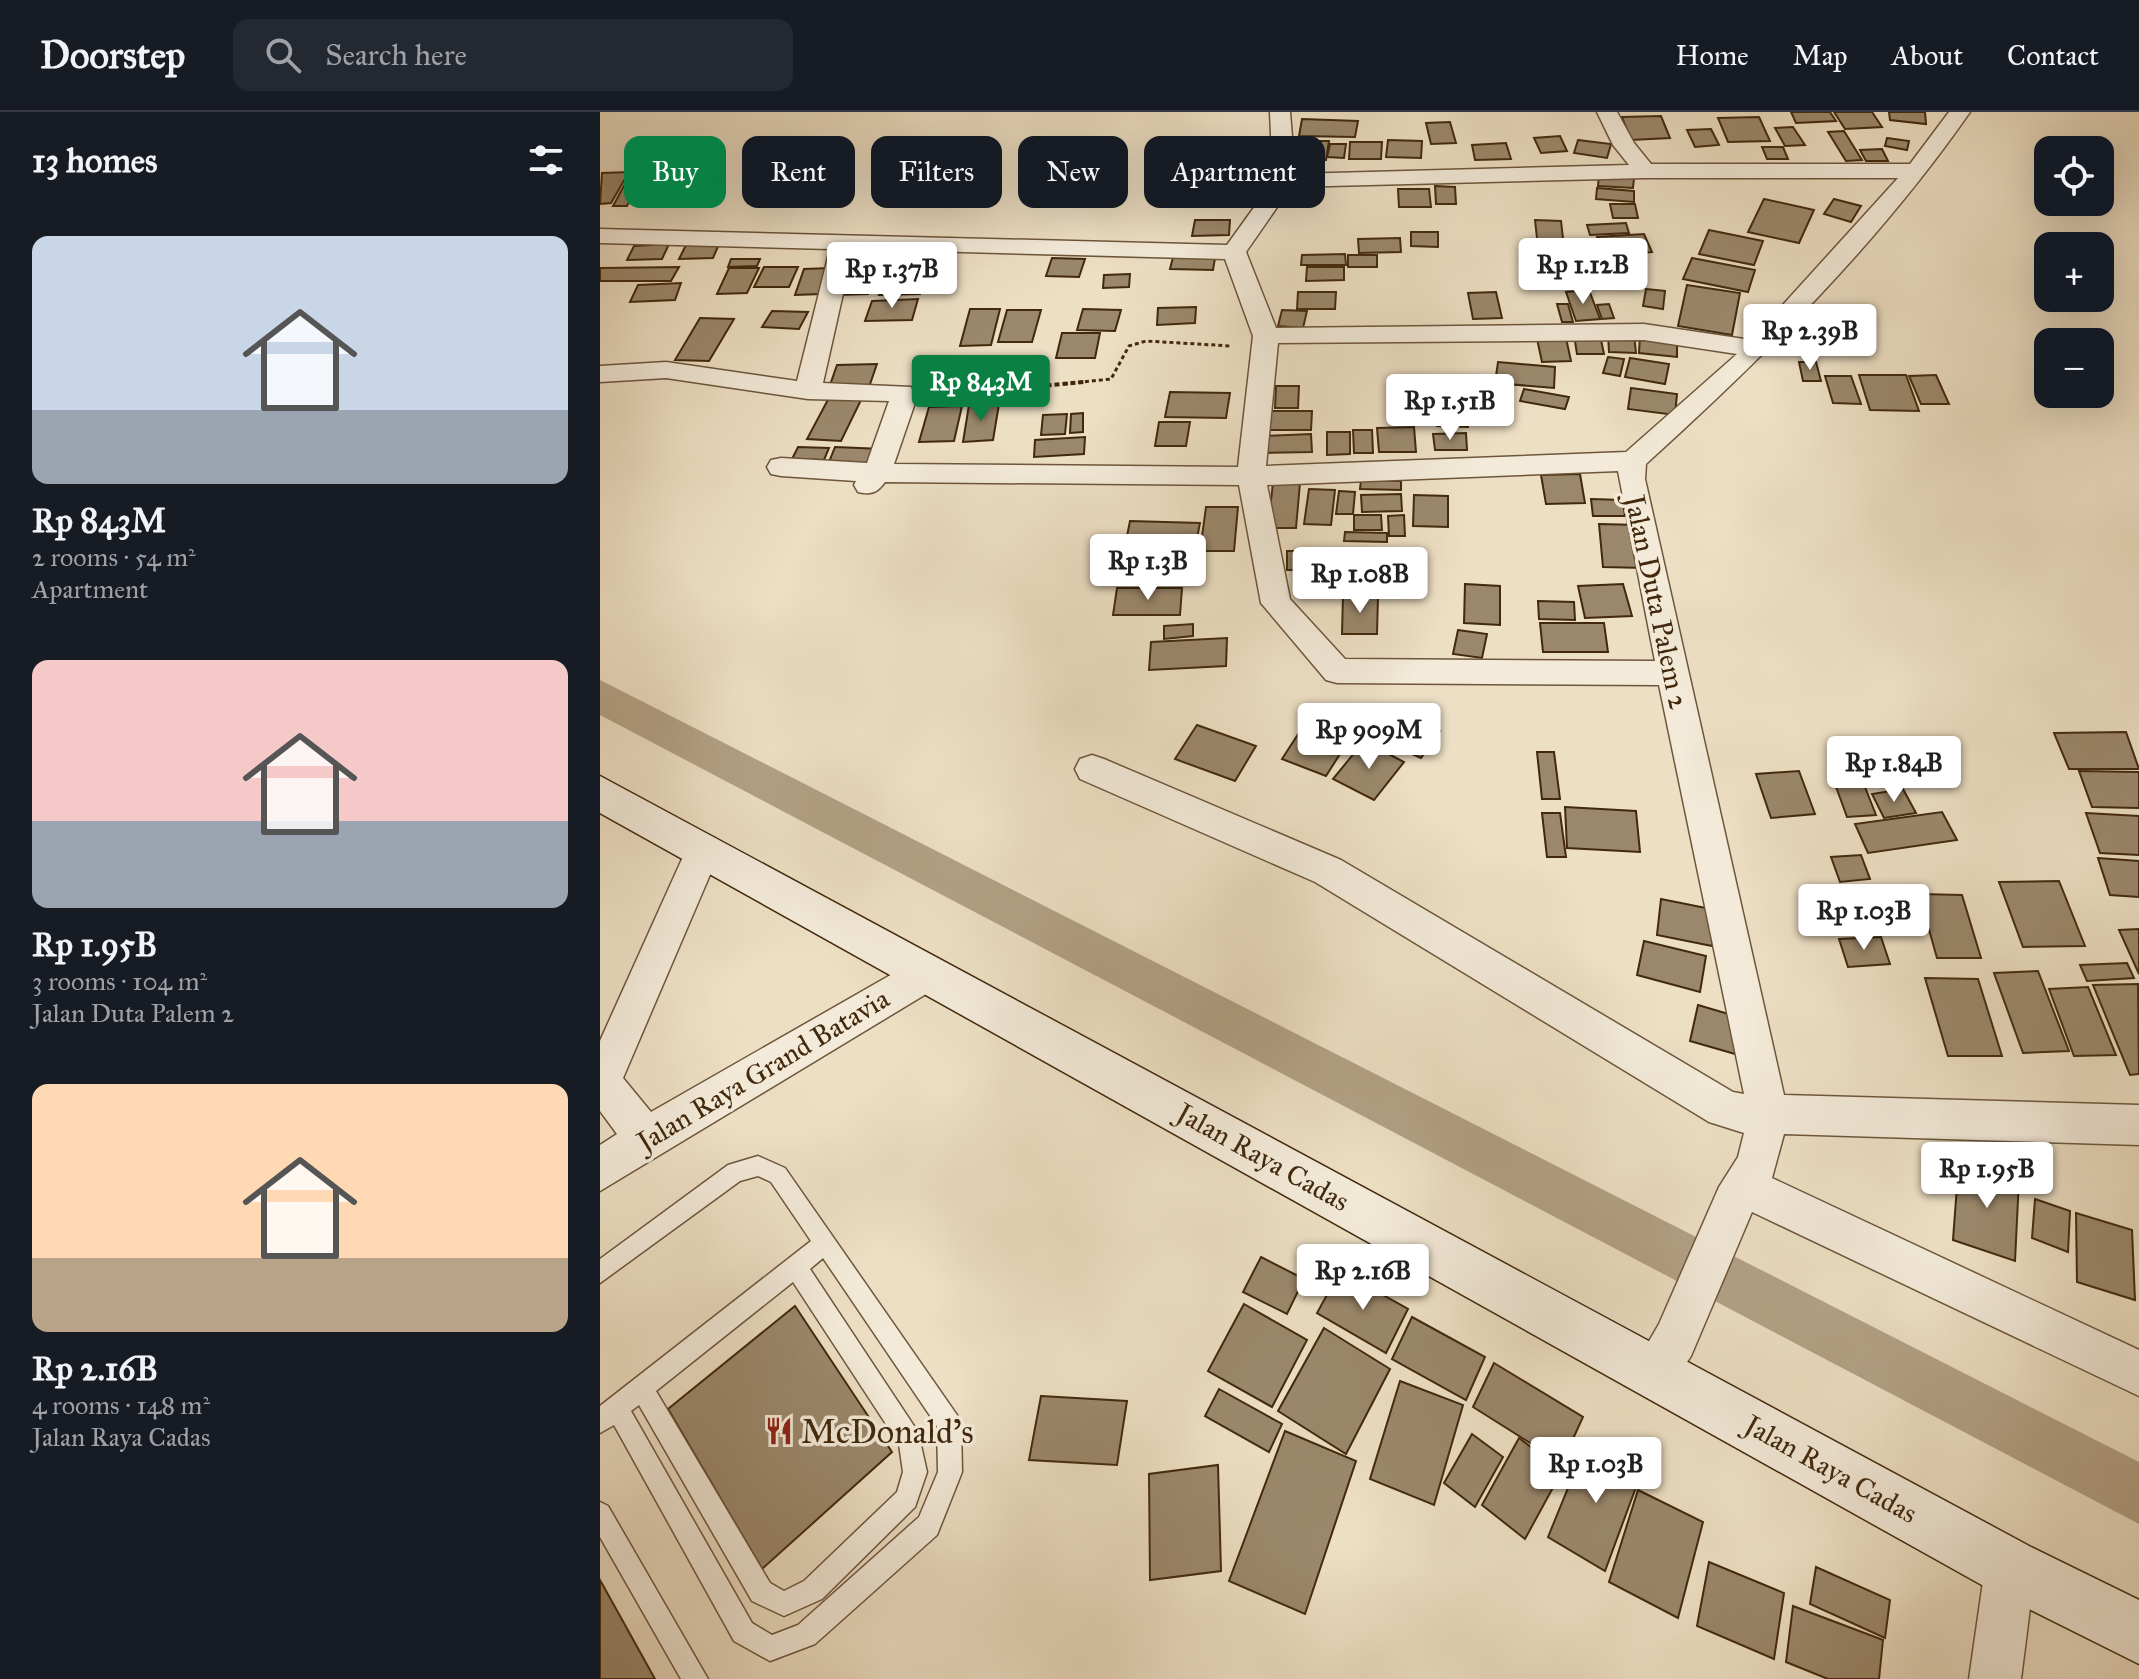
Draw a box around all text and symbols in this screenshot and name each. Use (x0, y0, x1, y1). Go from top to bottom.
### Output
search box (233, 19, 793, 91)
text: Doorstep (40, 32, 185, 78)
icon: search (261, 33, 305, 77)
text: Search here (325, 37, 467, 73)
text: Home (1676, 38, 1749, 73)
text: Map (1793, 38, 1847, 73)
text: About (1891, 38, 1963, 73)
text: Contact (2007, 38, 2099, 73)
chip: Buy (624, 136, 726, 208)
chip: Rent (742, 136, 855, 208)
chip: Filters (871, 136, 1002, 208)
chip: New (1018, 136, 1128, 208)
chip: Apartment (1144, 136, 1325, 208)
map controls (2034, 136, 2114, 408)
button: locate (2034, 136, 2114, 216)
icon: filters (524, 138, 568, 182)
text: 13 homes (32, 140, 157, 181)
button: + (2034, 232, 2114, 312)
pin: Rp 1.12B (1500, 238, 1666, 306)
pin: Rp 1.37B (809, 242, 975, 310)
text: Rp 1.12B (1537, 248, 1629, 280)
text: Rp 1.37B (845, 252, 939, 284)
icon: home (228, 288, 372, 432)
pin: Rp 2.39B (1727, 304, 1893, 372)
text: Rp 2.39B (1761, 314, 1859, 346)
button: − (2034, 328, 2114, 408)
pin: Rp 843M (907, 355, 1055, 423)
text: Rp 843M (930, 365, 1032, 397)
pin: Rp 1.51B (1367, 374, 1533, 442)
text: Rp 1.51B (1404, 384, 1496, 416)
street label: Jalan Duta Palem 2 (1617, 489, 1697, 712)
text: Rp 843M (32, 500, 166, 541)
pin: Rp 1.3B (1074, 534, 1222, 602)
text: 2 rooms · 54 m² (32, 541, 196, 573)
text: Rp 1.3B (1108, 544, 1188, 576)
pin: Rp 1.08B (1277, 547, 1443, 615)
text: Rp 1.08B (1311, 557, 1409, 589)
text: Apartment (32, 573, 148, 605)
pin: Rp 909M (1295, 703, 1443, 771)
icon: home (228, 712, 372, 856)
text: Rp 909M (1316, 713, 1422, 745)
pin: Rp 1.84B (1811, 736, 1977, 804)
text: Rp 1.84B (1845, 746, 1943, 778)
pin: Rp 1.03B (1781, 884, 1947, 952)
text: Rp 1.03B (1816, 894, 1912, 926)
text: Rp 1.95B (32, 924, 157, 965)
text: 3 rooms · 104 m² (32, 965, 207, 997)
street label: Jalan Raya Grand Batavia (628, 981, 896, 1161)
text: Jalan Duta Palem 2 (32, 997, 234, 1029)
street label: Jalan Raya Cadas (1168, 1094, 1355, 1219)
icon: home (228, 1136, 372, 1280)
pin: Rp 1.95B (1904, 1142, 2070, 1210)
text: Rp 1.95B (1939, 1152, 2035, 1184)
pin: Rp 2.16B (1280, 1244, 1446, 1312)
text: Rp 2.16B (1315, 1254, 1411, 1286)
text: Rp 2.16B (32, 1348, 158, 1389)
text: 4 rooms · 148 m² (32, 1389, 210, 1421)
street label: Jalan Raya Cadas (1736, 1406, 1923, 1531)
place label: McDonald's (801, 1411, 974, 1452)
restaurant icon: McDonald's (764, 1416, 794, 1446)
text: Jalan Raya Cadas (32, 1421, 210, 1453)
pin: Rp 1.03B (1513, 1437, 1679, 1505)
text: Rp 1.03B (1548, 1447, 1644, 1479)

